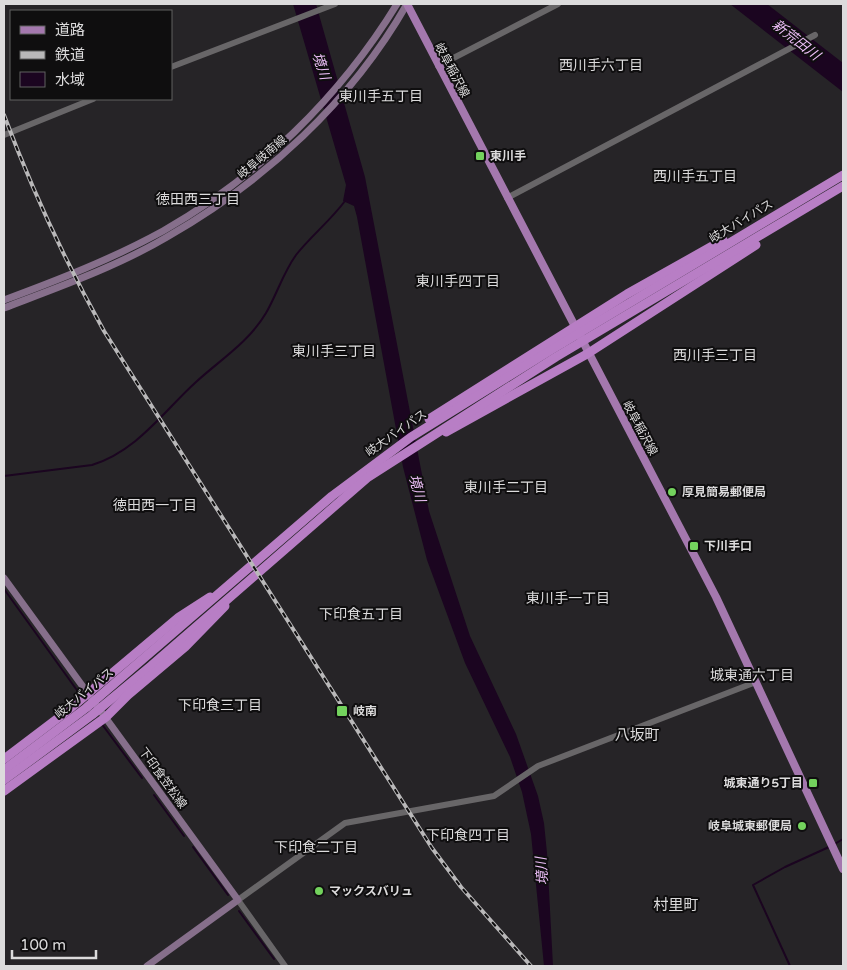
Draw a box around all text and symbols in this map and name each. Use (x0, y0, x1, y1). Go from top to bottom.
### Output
legend (10, 10, 172, 100)
water label: 新荒田川 (769, 16, 825, 65)
text: 道路 (55, 21, 85, 39)
street label: 岐阜稲沢線 (432, 40, 472, 100)
text: 鉄道 (55, 46, 85, 64)
water label: 境川 (308, 50, 334, 84)
district label: 西川手六丁目 (559, 57, 643, 74)
text: 水域 (55, 71, 85, 89)
district label: 東川手五丁目 (339, 88, 423, 105)
street label: 岐阜岐南線 (235, 132, 289, 182)
place label: 東川手 (490, 149, 526, 163)
marker: 東川手 (474, 150, 486, 162)
district label: 西川手五丁目 (653, 168, 737, 185)
district label: 徳田西三丁目 (156, 191, 240, 208)
street label: 岐大バイパス (707, 197, 775, 245)
district label: 東川手四丁目 (416, 273, 500, 290)
district label: 東川手三丁目 (292, 343, 376, 360)
district label: 西川手三丁目 (673, 347, 757, 364)
street label: 岐阜稲沢線 (620, 398, 660, 458)
street label: 岐大バイパス (363, 407, 429, 459)
water label: 境川 (405, 472, 429, 506)
district label: 東川手二丁目 (464, 479, 548, 496)
place label: 厚見簡易郵便局 (682, 485, 766, 499)
marker: 厚見簡易郵便局 (666, 486, 678, 498)
district label: 徳田西一丁目 (113, 497, 197, 514)
place label: 下川手口 (704, 539, 752, 553)
marker: 下川手口 (688, 540, 700, 552)
district label: 東川手一丁目 (526, 590, 610, 607)
district label: 下印食五丁目 (319, 606, 403, 623)
street label: 岐大バイパス (52, 665, 116, 721)
district label: 城東通六丁目 (710, 667, 794, 684)
district label: 下印食三丁目 (178, 697, 262, 714)
marker: 岐南 (335, 704, 349, 718)
place label: 岐南 (353, 704, 377, 718)
district label: 八坂町 (614, 726, 660, 744)
street label: 下印食笠松線 (136, 745, 190, 811)
place label: 城東通り5丁目 (723, 776, 803, 790)
marker: 城東通り5丁目 (807, 777, 819, 789)
place label: 岐阜城東郵便局 (708, 819, 792, 833)
marker: 岐阜城東郵便局 (796, 820, 808, 832)
district label: 下印食四丁目 (426, 827, 510, 844)
district label: 下印食二丁目 (274, 839, 358, 856)
water label: 境川 (532, 854, 551, 886)
place label: マックスバリュ (329, 884, 413, 898)
marker: マックスバリュ (313, 885, 325, 897)
district label: 村里町 (653, 896, 699, 914)
scale bar (12, 928, 96, 960)
text: 100 m (20, 936, 66, 954)

